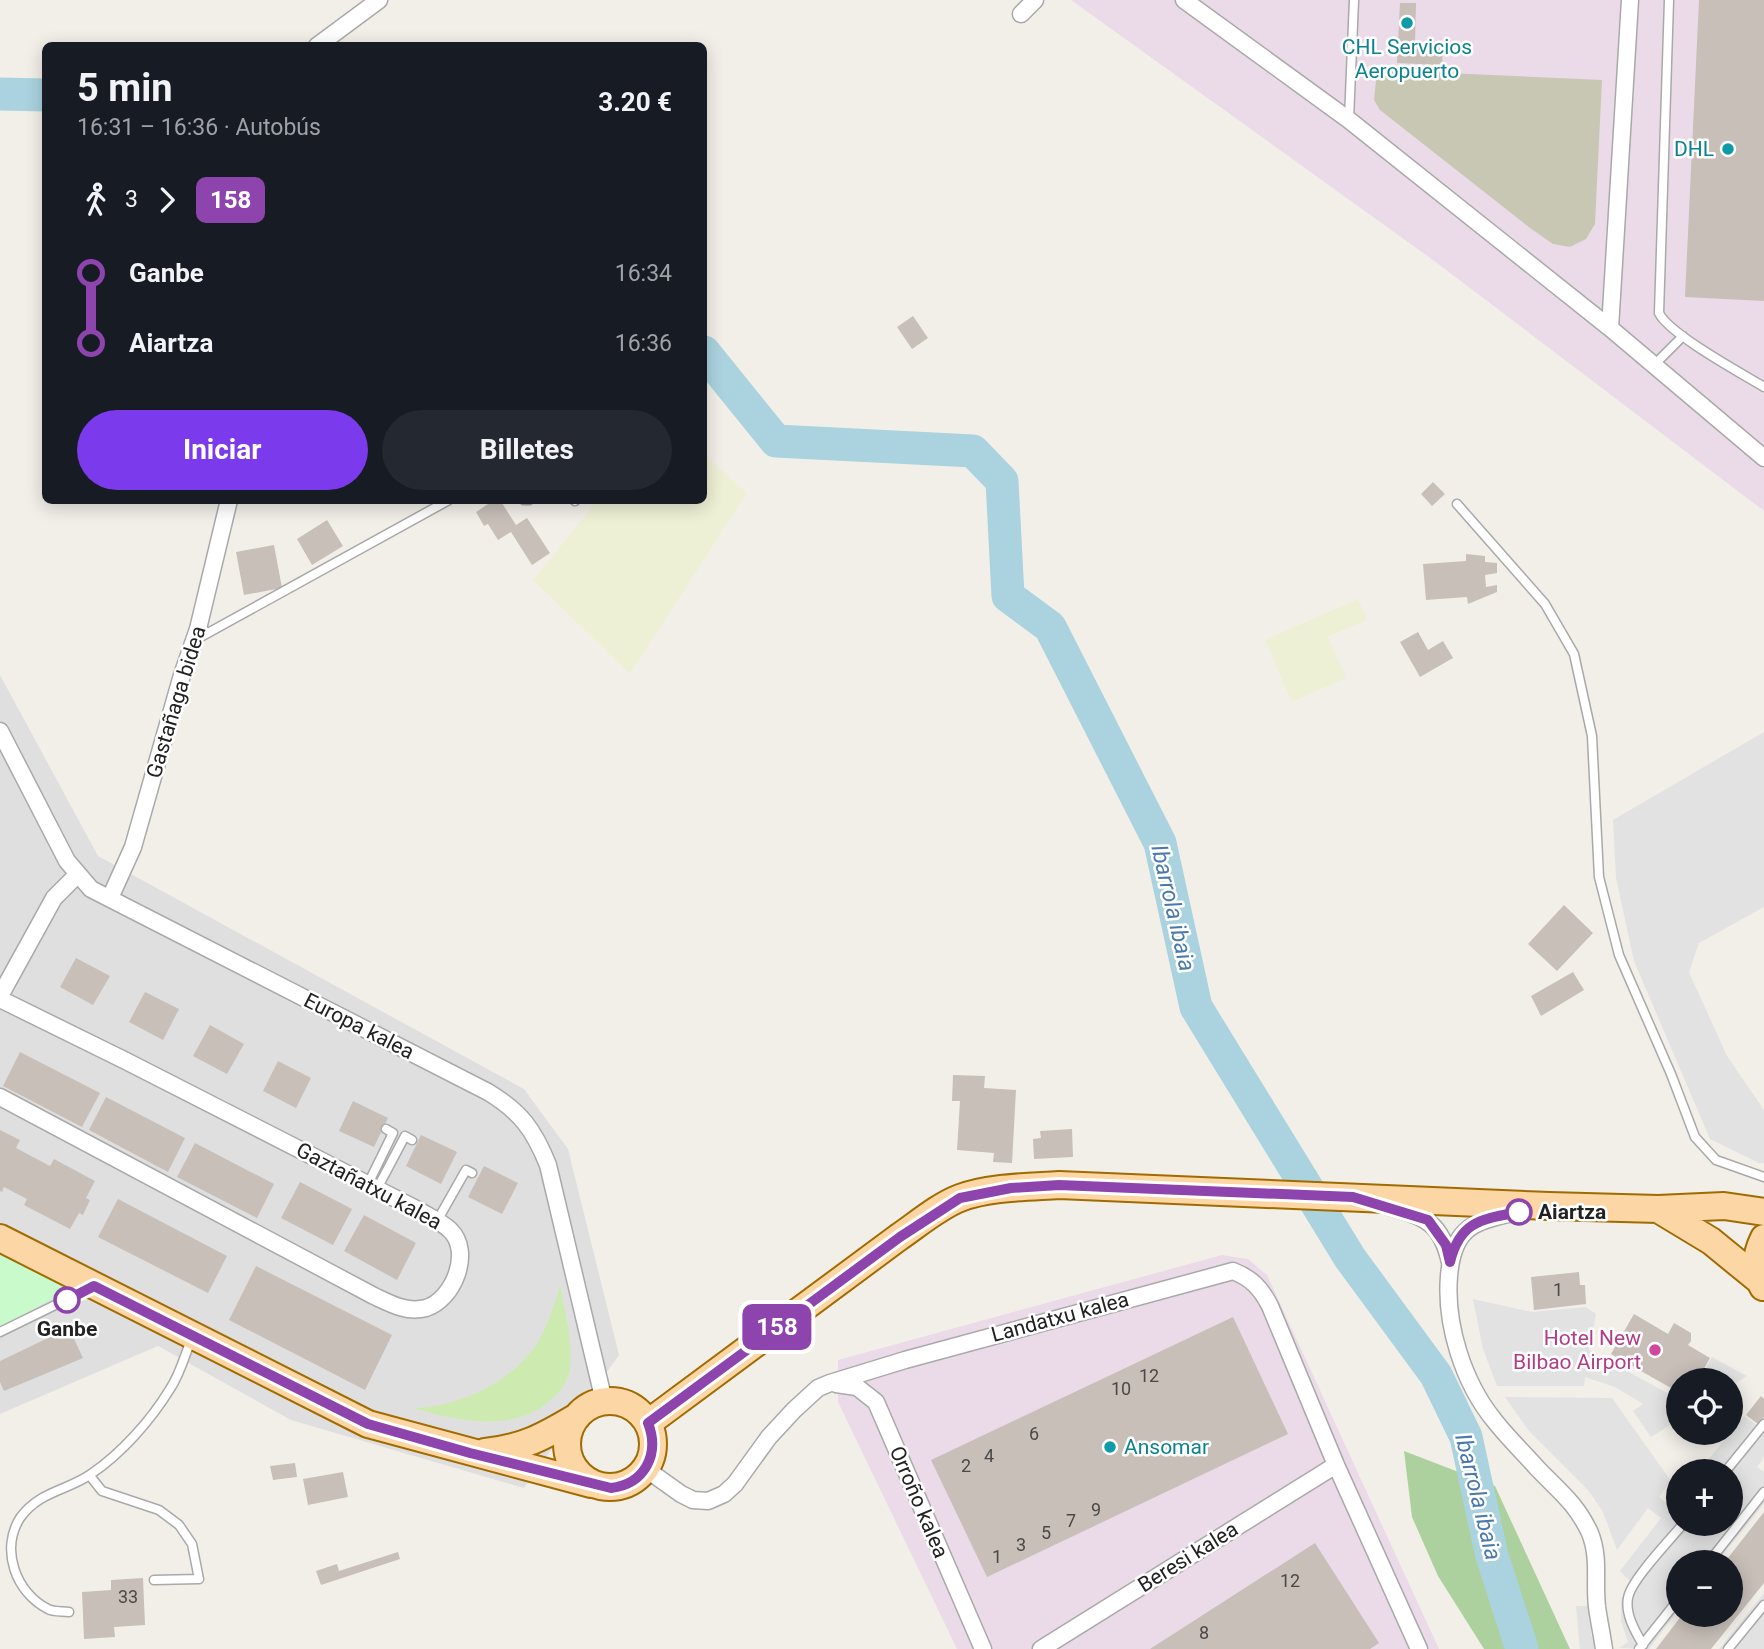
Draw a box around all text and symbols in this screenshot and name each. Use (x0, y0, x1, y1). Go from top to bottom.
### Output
marker: CHL Servicios Aeropuerto (1399, 15, 1415, 31)
place label: CHL Servicios Aeropuerto (1342, 35, 1472, 83)
text: 5 min (77, 66, 173, 110)
text: 3.20 € (598, 87, 672, 117)
text: 16:31 – 16:36 · Autobús (77, 114, 321, 141)
place label: DHL (1674, 137, 1714, 161)
marker: DHL (1720, 141, 1736, 157)
icon: walk (77, 181, 115, 219)
icon: forward (148, 181, 186, 219)
text: 3 (125, 186, 138, 213)
text: 158 (210, 186, 251, 214)
text: Ganbe (129, 258, 204, 288)
text: 16:34 (615, 260, 672, 287)
text: Aiartza (129, 328, 213, 358)
text: 16:36 (615, 330, 672, 357)
button: Iniciar (77, 410, 368, 490)
button: Billetes (382, 410, 672, 490)
street label: Gastañaga bidea (141, 623, 211, 781)
water label: Ibarrola ibaia (1145, 842, 1201, 974)
street label: Europa kalea (300, 988, 418, 1064)
street label: Gaztañatxu kalea (292, 1138, 446, 1234)
marker: Aiartza (1506, 1199, 1532, 1225)
place label: Aiartza (1538, 1200, 1606, 1224)
house number: 1 (1553, 1279, 1563, 1300)
marker: Ganbe (54, 1287, 80, 1313)
street label: Landatxu kalea (989, 1287, 1131, 1347)
line badge: 158 (737, 1304, 817, 1350)
text: 158 (756, 1313, 798, 1341)
place label: Ganbe (37, 1317, 97, 1341)
place label: Hotel New Bilbao Airport (1513, 1326, 1641, 1374)
marker: Hotel New Bilbao Airport (1647, 1342, 1663, 1358)
house number: 12 (1139, 1365, 1159, 1386)
map controls (1666, 1368, 1743, 1627)
button: locate (1666, 1368, 1743, 1445)
house number: 10 (1111, 1378, 1131, 1399)
house number: 6 (1029, 1423, 1039, 1444)
water label: Ibarrola ibaia (1449, 1431, 1507, 1563)
place label: Ansomar (1124, 1435, 1209, 1459)
marker: Ansomar (1102, 1439, 1118, 1455)
street label: Orroño kalea (885, 1443, 953, 1561)
house number: 4 (984, 1445, 994, 1466)
house number: 2 (961, 1455, 971, 1476)
button: + (1666, 1459, 1743, 1536)
house number: 9 (1091, 1499, 1101, 1520)
house number: 7 (1066, 1510, 1076, 1531)
street label: Beresi kalea (1134, 1517, 1242, 1597)
house number: 5 (1041, 1522, 1051, 1543)
house number: 3 (1016, 1534, 1026, 1555)
house number: 1 (992, 1546, 1002, 1567)
button: − (1666, 1550, 1743, 1627)
house number: 12 (1280, 1570, 1300, 1591)
house number: 33 (118, 1586, 138, 1607)
house number: 8 (1199, 1622, 1209, 1643)

